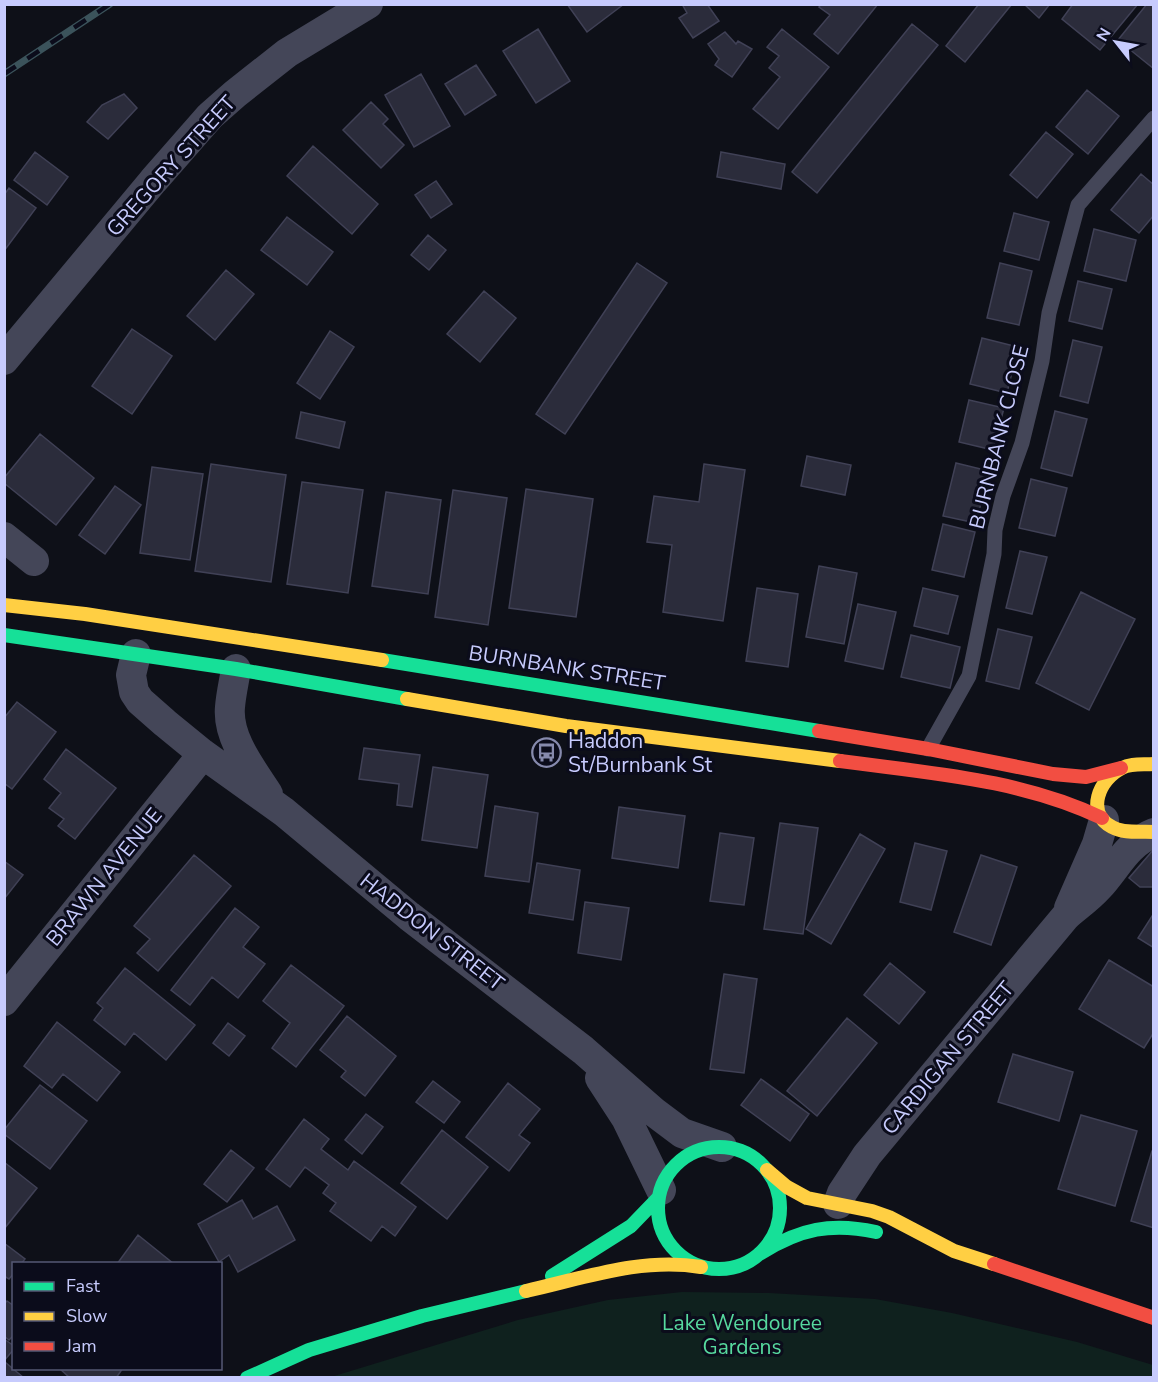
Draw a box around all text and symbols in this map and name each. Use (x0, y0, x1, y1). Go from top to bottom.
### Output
north arrow (1086, 12, 1146, 72)
text: N (1091, 24, 1117, 46)
street label: GREGORY STREET (100, 89, 242, 243)
street label: BURNBANK CLOSE (963, 342, 1035, 532)
street label: BURNBANK STREET (467, 639, 668, 697)
place label: Haddon St/Burnbank St (568, 727, 713, 779)
bus stop icon: Haddon St/Burnbank St (531, 737, 563, 769)
street label: BRAWN AVENUE (40, 802, 168, 952)
street label: HADDON STREET (354, 867, 510, 997)
street label: CARDIGAN STREET (876, 975, 1021, 1140)
legend (12, 1262, 222, 1370)
text: Fast (66, 1274, 101, 1298)
text: Slow (66, 1304, 107, 1328)
park label: Lake Wendouree Gardens (662, 1309, 822, 1361)
text: Jam (65, 1334, 97, 1358)

